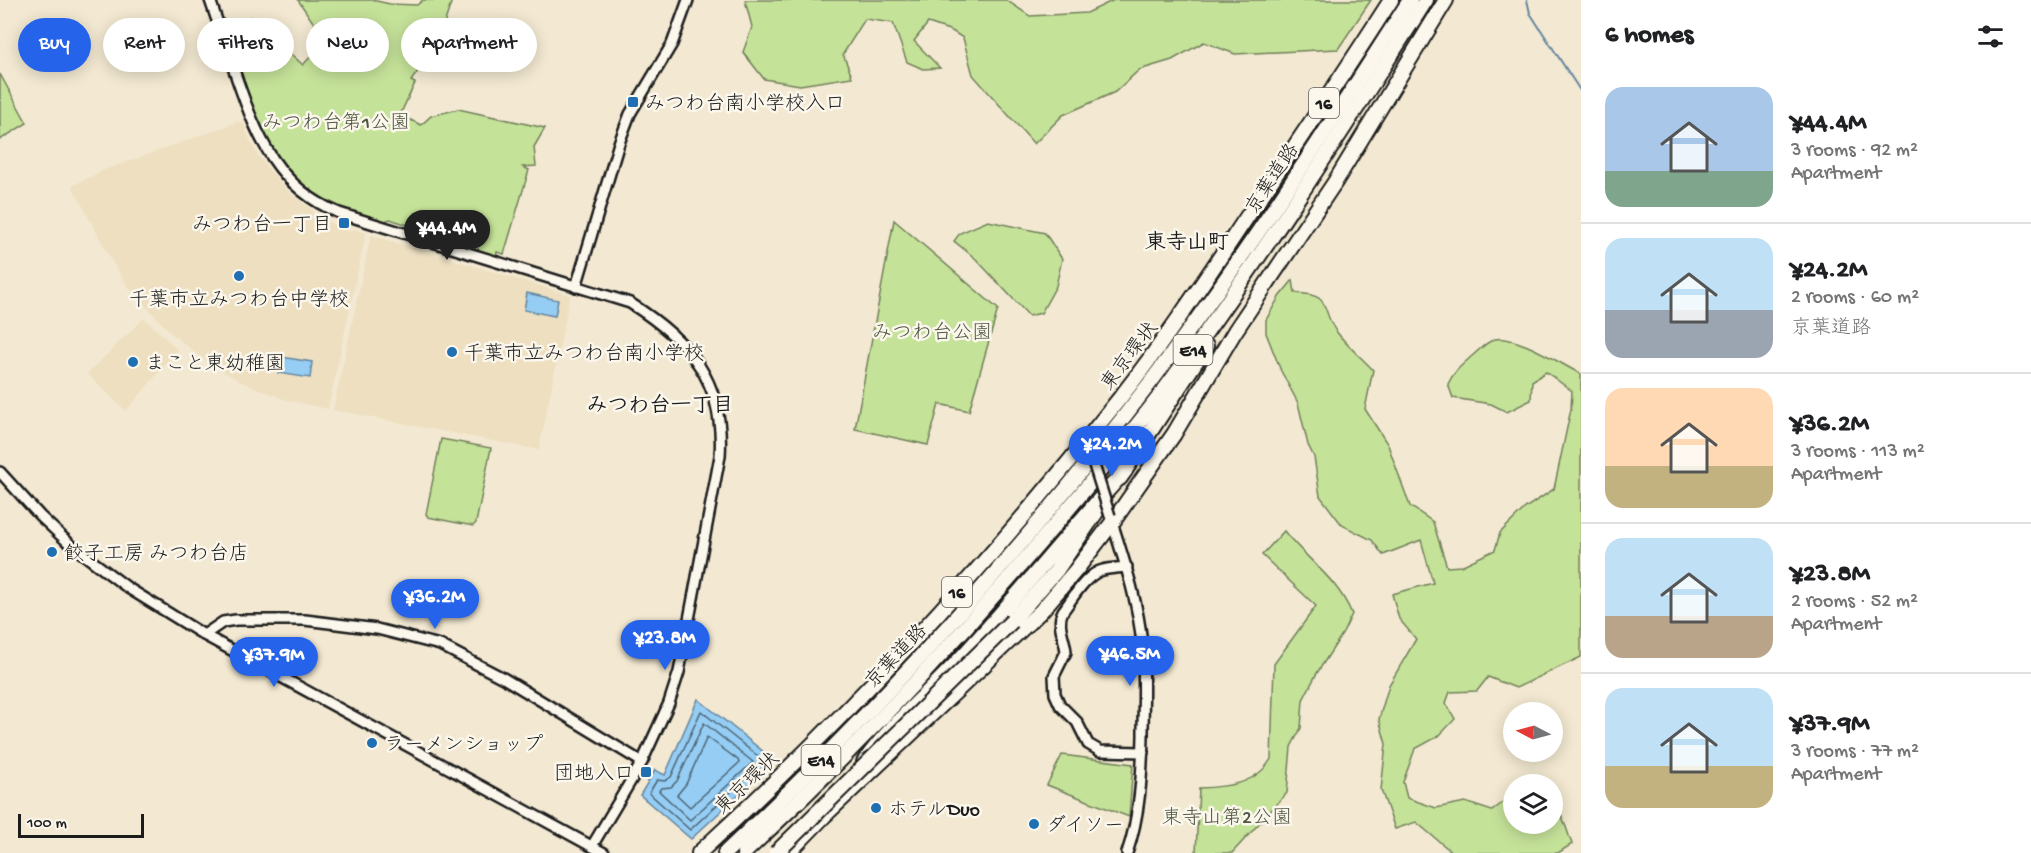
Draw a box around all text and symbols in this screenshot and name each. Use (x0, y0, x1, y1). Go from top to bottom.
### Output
chip: Buy (18, 18, 91, 72)
chip: Rent (103, 18, 185, 72)
chip: Filters (197, 18, 294, 72)
chip: New (306, 18, 389, 72)
chip: Apartment (401, 18, 537, 72)
icon: filters (1974, 20, 2007, 53)
text: 6 homes (1605, 21, 1693, 52)
road number: 16 (1309, 88, 1339, 118)
place label: みつわ台南小学校入口 (645, 92, 845, 117)
marker: みつわ台南小学校入口 (626, 95, 640, 109)
text: ¥44.4M (1791, 109, 1866, 140)
park label: みつわ台第1公園 (262, 111, 410, 136)
icon: home (1653, 111, 1725, 183)
street label: 京葉道路 (1241, 139, 1305, 220)
text: 3 rooms · 92 m² (1791, 140, 1918, 163)
text: Apartment (1791, 163, 1881, 186)
pin: ¥44.4M (398, 210, 496, 261)
place label: みつわ台一丁目 (192, 213, 332, 238)
marker: みつわ台一丁目 (337, 216, 351, 230)
text: ¥44.4M (418, 218, 476, 241)
district label: 東寺山町 (1145, 230, 1229, 257)
text: ¥24.2M (1791, 256, 1867, 287)
icon: home (1653, 262, 1725, 334)
marker: 千葉市立みつわ台中学校 (232, 269, 246, 283)
text: 2 rooms · 60 m² (1791, 287, 1919, 310)
place label: 千葉市立みつわ台中学校 (129, 288, 349, 313)
street label: 東京環状 (1096, 317, 1164, 396)
text: 京葉道路 (1791, 318, 1871, 341)
park label: みつわ台公園 (872, 321, 992, 346)
road number: E14 (1174, 335, 1212, 365)
place label: 千葉市立みつわ台南小学校 (464, 342, 704, 367)
marker: 千葉市立みつわ台南小学校 (445, 345, 459, 359)
place label: まこと東幼稚園 (145, 352, 285, 377)
marker: まこと東幼稚園 (126, 355, 140, 369)
district label: みつわ台一丁目 (587, 393, 734, 420)
text: ¥36.2M (1791, 410, 1869, 441)
icon: home (1653, 412, 1725, 484)
pin: ¥24.2M (1063, 426, 1161, 477)
text: ¥24.2M (1083, 434, 1141, 457)
text: 3 rooms · 113 m² (1791, 441, 1925, 464)
text: Apartment (1791, 464, 1881, 487)
place label: 餃子工房 みつわ台店 (64, 542, 249, 567)
marker: 餃子工房 みつわ台店 (45, 545, 59, 559)
text: ¥23.8M (1791, 560, 1870, 591)
icon: home (1653, 562, 1725, 634)
road number: 16 (942, 577, 972, 607)
pin: ¥36.2M (386, 579, 484, 630)
text: ¥36.2M (405, 587, 465, 610)
text: 2 rooms · 52 m² (1791, 591, 1918, 614)
text: Apartment (1791, 614, 1881, 637)
street label: 京葉道路 (860, 619, 933, 694)
pin: ¥23.8M (616, 620, 714, 671)
text: ¥23.8M (635, 628, 695, 651)
pin: ¥46.5M (1081, 636, 1179, 687)
pin: ¥37.9M (225, 637, 323, 688)
text: ¥46.5M (1100, 644, 1160, 667)
text: ¥37.9M (244, 645, 304, 668)
north arrow (1503, 702, 1563, 762)
map controls (1503, 702, 1563, 834)
text: ¥37.9M (1791, 710, 1869, 741)
icon: home (1653, 712, 1725, 784)
place label: ラーメンショップ (384, 734, 543, 758)
marker: ラーメンショップ (365, 736, 379, 750)
text: 3 rooms · 77 m² (1791, 741, 1919, 764)
road number: E14 (802, 745, 840, 775)
street label: 東京環状 (710, 747, 785, 821)
place label: 団地入口 (554, 763, 634, 787)
text: Apartment (1791, 764, 1881, 787)
marker: 団地入口 (639, 765, 653, 779)
button: layers (1503, 774, 1563, 834)
place label: ホテルDuo (888, 800, 980, 823)
marker: ホテルDuo (869, 801, 883, 815)
park label: 東寺山第2公園 (1162, 806, 1292, 831)
scale bar (18, 811, 144, 838)
place label: ダイソー (1046, 814, 1124, 839)
text: 100 m (27, 815, 67, 834)
marker: ダイソー (1027, 817, 1041, 831)

